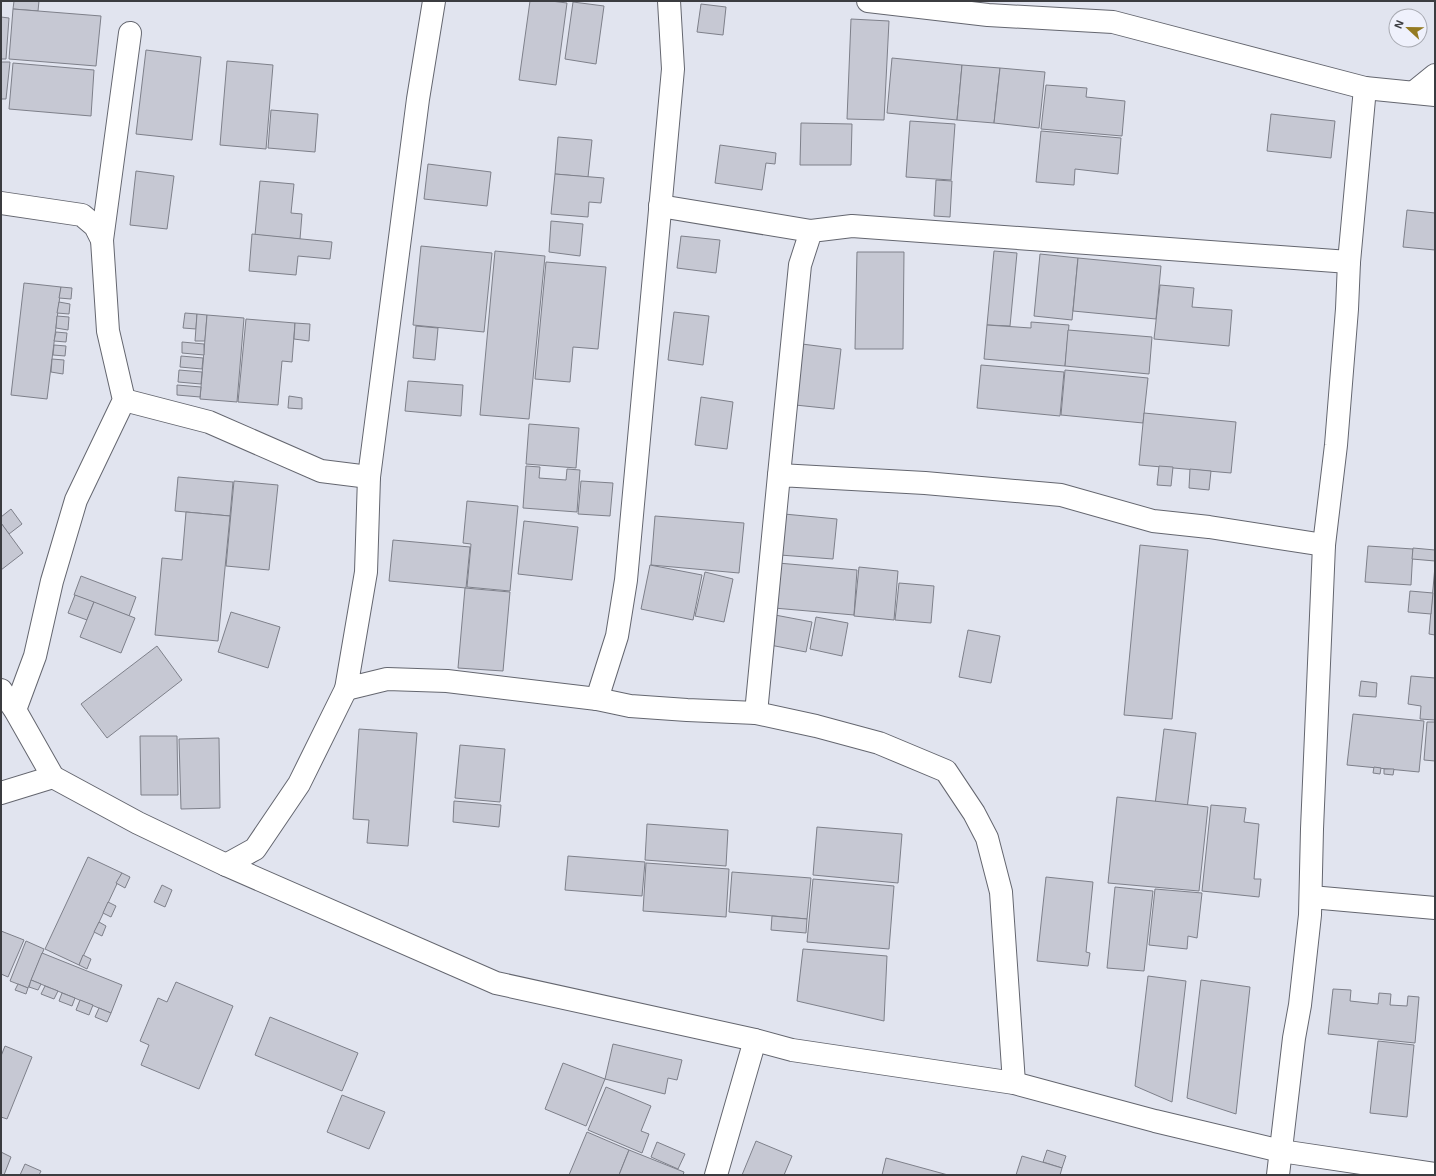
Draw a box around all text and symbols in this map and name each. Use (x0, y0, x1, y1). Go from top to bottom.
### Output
north arrow (1388, 8, 1428, 48)
text: N (1392, 18, 1406, 30)

